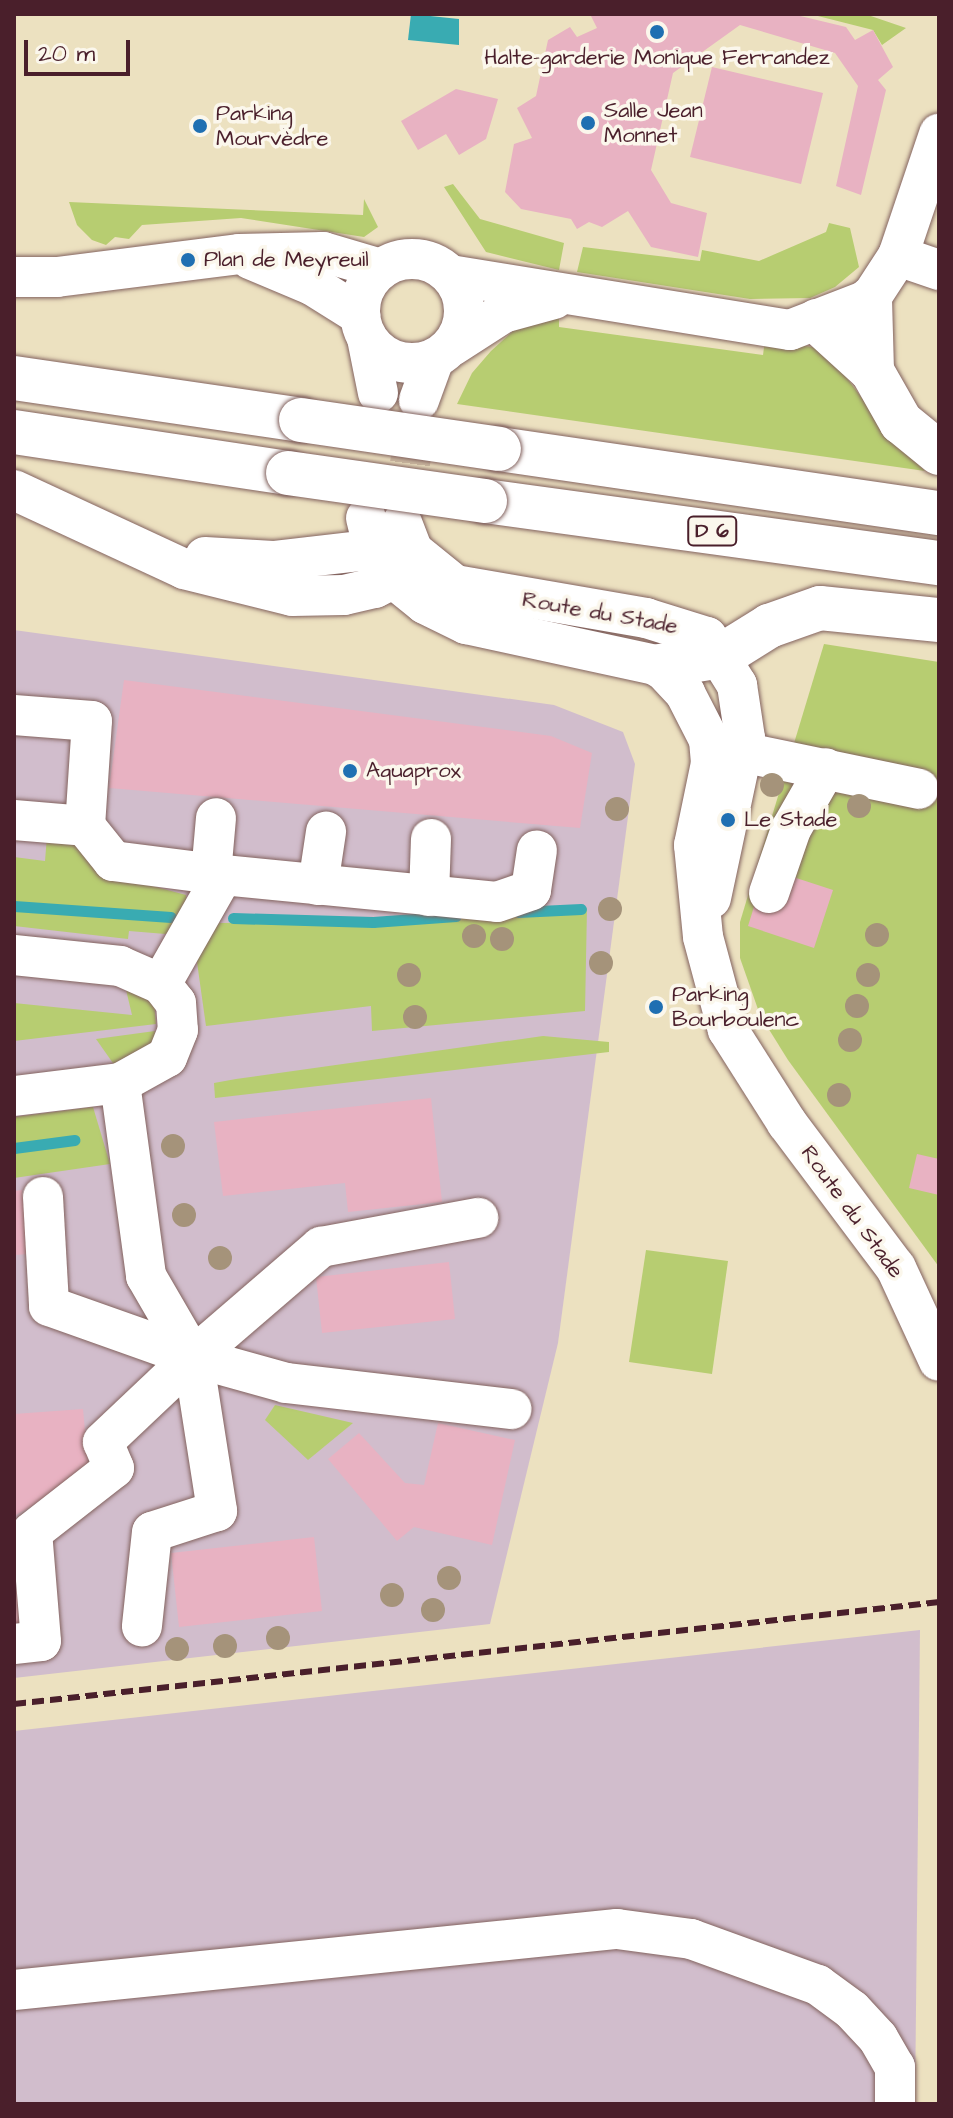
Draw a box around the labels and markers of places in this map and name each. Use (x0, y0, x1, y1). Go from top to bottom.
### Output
marker: Halte-garderie Monique Ferrandez (648, 23, 666, 41)
place label: Halte-garderie Monique Ferrandez (484, 45, 830, 71)
place label: Salle Jean Monnet (604, 97, 703, 148)
place label: Parking Mourvèdre (216, 100, 329, 152)
marker: Salle Jean Monnet (579, 114, 597, 132)
marker: Parking Mourvèdre (191, 117, 209, 135)
place label: Plan de Meyreuil (204, 247, 369, 273)
marker: Plan de Meyreuil (179, 251, 197, 269)
place label: Aquaprox (366, 758, 461, 784)
marker: Aquaprox (341, 762, 359, 780)
place label: Le Stade (744, 807, 837, 833)
marker: Le Stade (719, 811, 737, 829)
place label: Parking Bourboulenc (672, 981, 800, 1032)
marker: Parking Bourboulenc (647, 998, 665, 1016)

